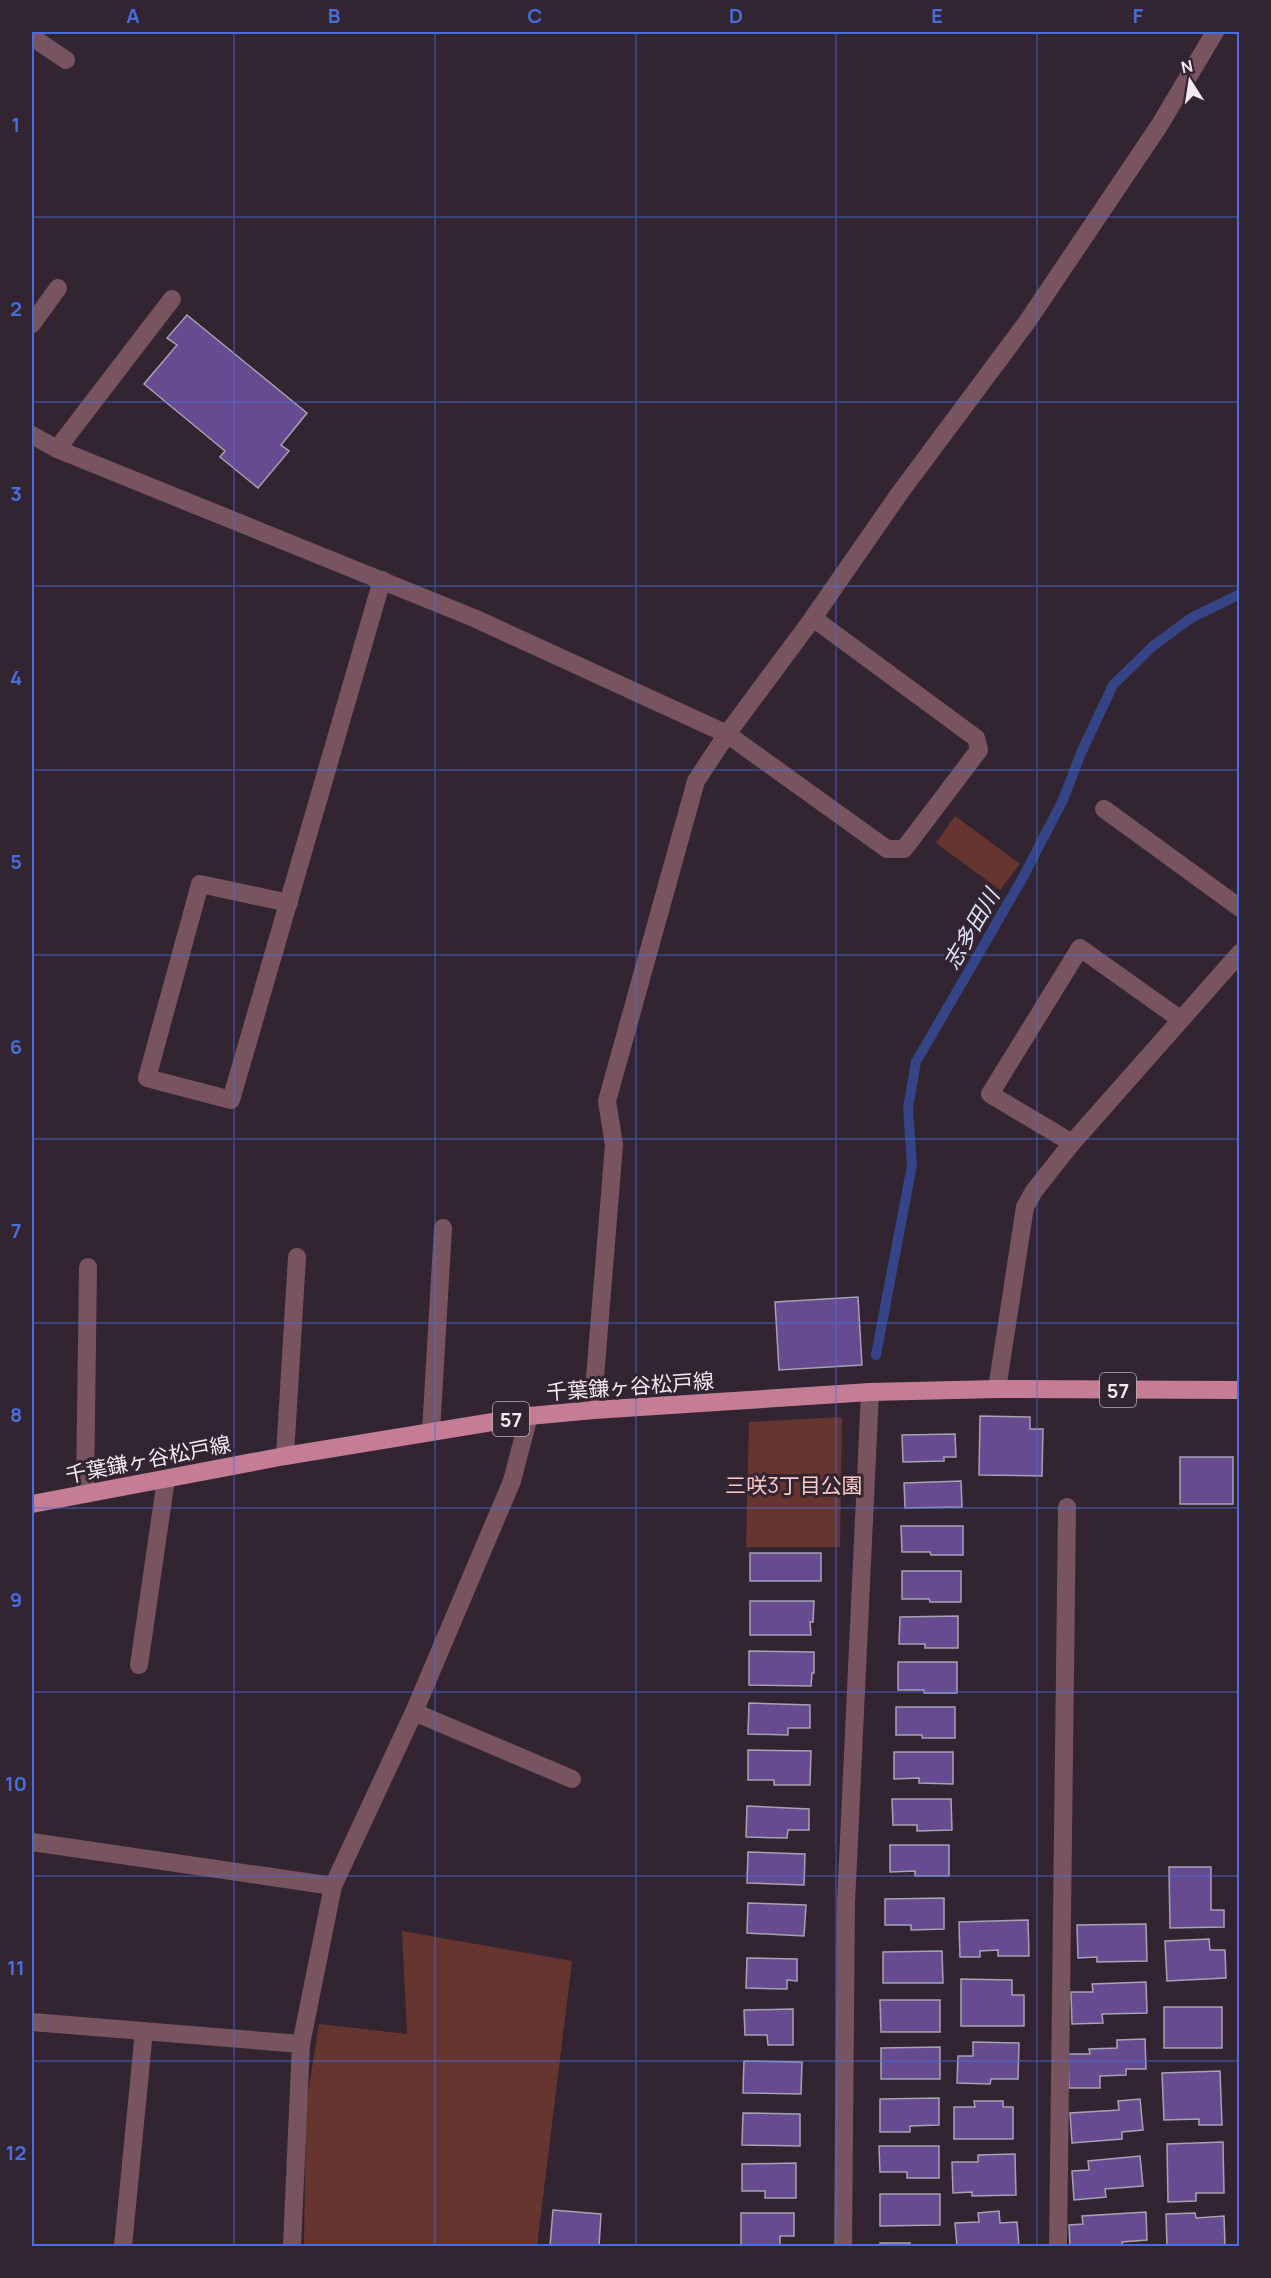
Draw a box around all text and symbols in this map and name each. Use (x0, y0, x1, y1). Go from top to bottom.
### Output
text: A (126, 2, 140, 29)
text: B (328, 2, 341, 29)
text: C (528, 2, 542, 29)
text: D (729, 2, 743, 29)
text: E (931, 2, 943, 29)
text: F (1133, 2, 1144, 29)
north arrow (1160, 51, 1220, 111)
text: N (1179, 54, 1195, 78)
text: 1 (12, 111, 20, 138)
text: 2 (10, 295, 22, 322)
text: 3 (10, 480, 22, 507)
text: 4 (10, 664, 22, 691)
text: 5 (10, 848, 22, 875)
water label: 志多田川 (936, 882, 1007, 975)
text: 6 (10, 1033, 22, 1060)
text: 7 (11, 1217, 21, 1244)
street label: 千葉鎌ヶ谷松戸線 (545, 1366, 715, 1406)
road number: 57 (1100, 1373, 1136, 1407)
text: 8 (10, 1401, 22, 1428)
road number: 57 (493, 1402, 529, 1436)
street label: 千葉鎌ヶ谷松戸線 (63, 1429, 233, 1489)
park label: 三咲3丁目公園 (725, 1471, 863, 1499)
text: 9 (10, 1586, 22, 1613)
text: 10 (5, 1770, 27, 1797)
text: 11 (7, 1954, 25, 1981)
text: 12 (6, 2139, 26, 2166)

